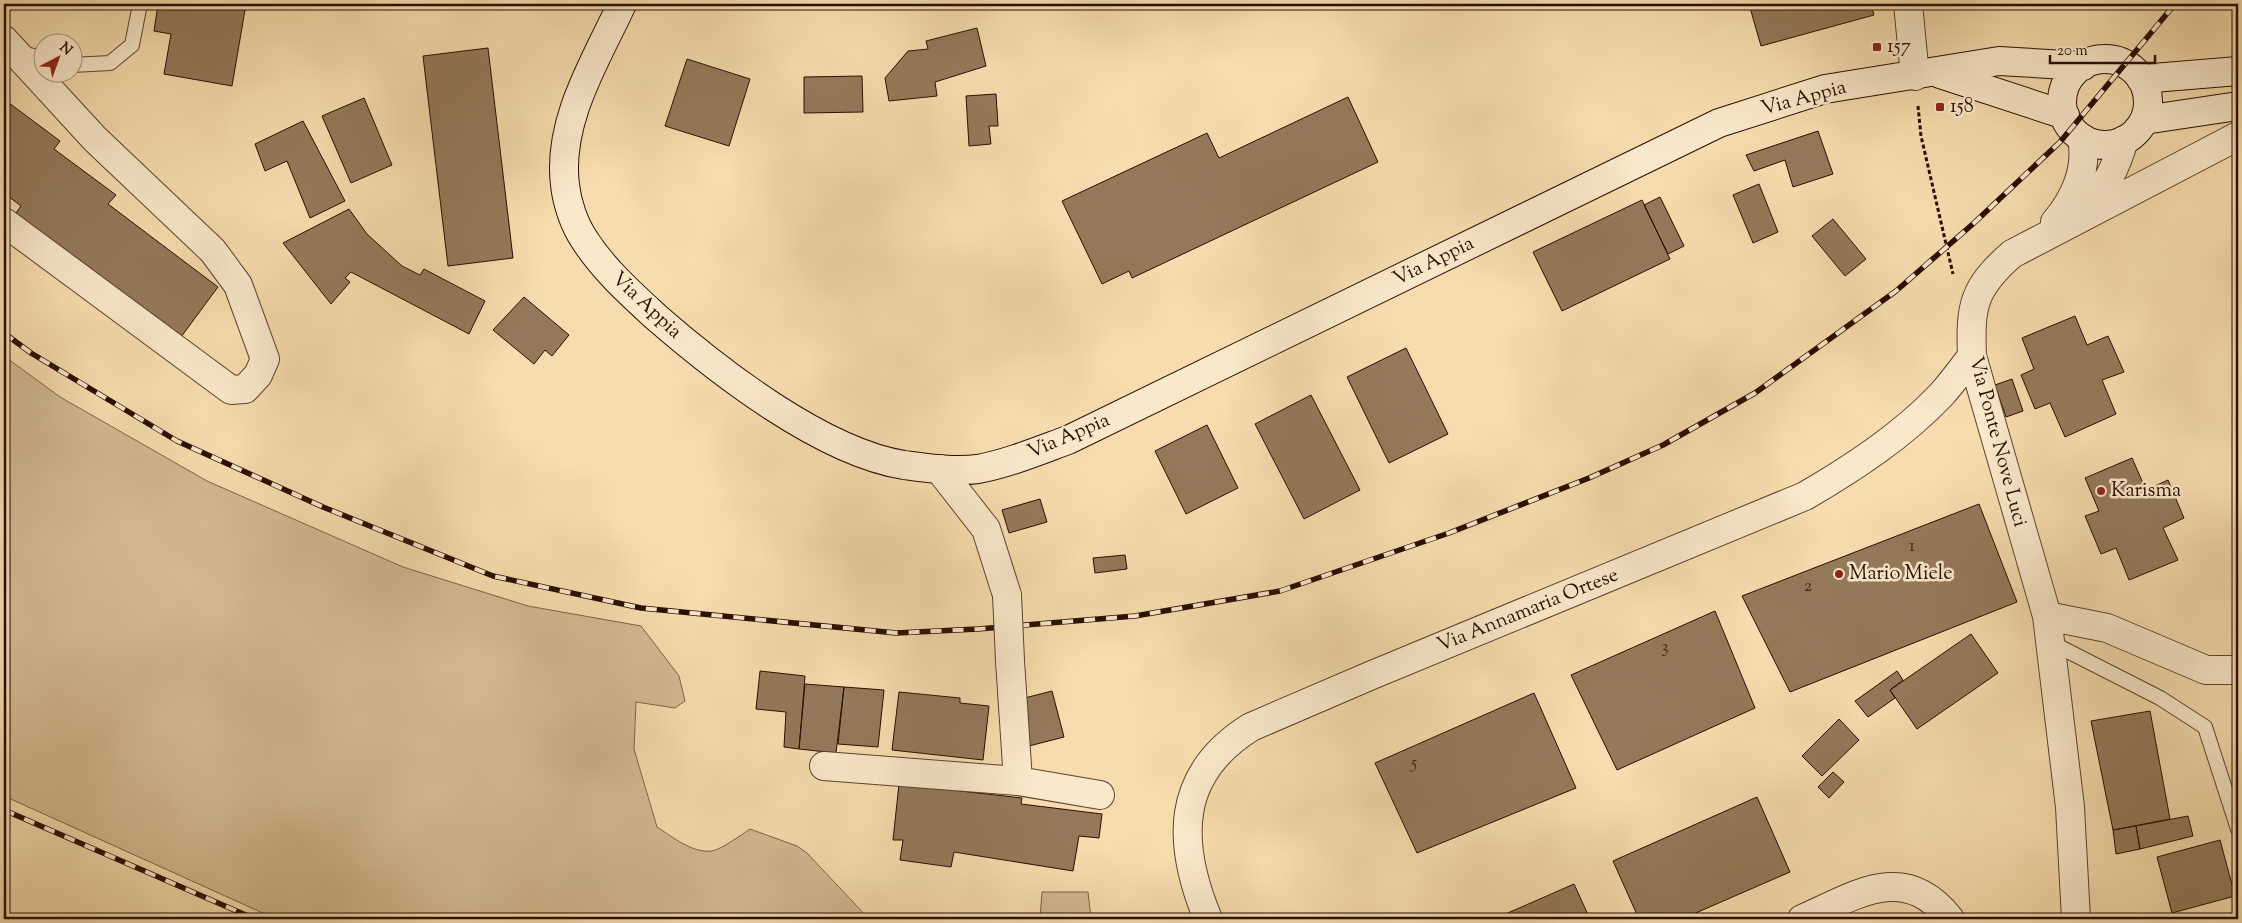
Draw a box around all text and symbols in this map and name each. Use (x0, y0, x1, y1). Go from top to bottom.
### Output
north arrow (32, 32, 82, 82)
scale bar (2050, 32, 2154, 64)
place label: 157 (1887, 33, 1911, 62)
text: N (54, 38, 76, 61)
marker: 157 (1871, 41, 1883, 53)
text: 20 m (2057, 41, 2088, 62)
street label: Via Appia (1758, 74, 1850, 124)
place label: 158 (1950, 93, 1974, 122)
marker: 158 (1934, 101, 1946, 113)
street label: Via Appia (1389, 230, 1479, 294)
street label: Via Appia (604, 266, 688, 346)
street label: Via Ponte Nove Luci (1960, 354, 2034, 531)
street label: Via Appia (1023, 407, 1115, 467)
place label: Karisma (2111, 477, 2181, 506)
marker: Karisma (2095, 485, 2107, 497)
house number: 1 (1909, 534, 1915, 560)
place label: Mario Miele (1849, 560, 1952, 589)
street label: Via Annamaria Ortese (1433, 561, 1623, 661)
marker: Mario Miele (1833, 568, 1845, 580)
house number: 2 (1804, 574, 1813, 600)
house number: 3 (1661, 635, 1669, 661)
house number: 5 (1410, 751, 1417, 777)

